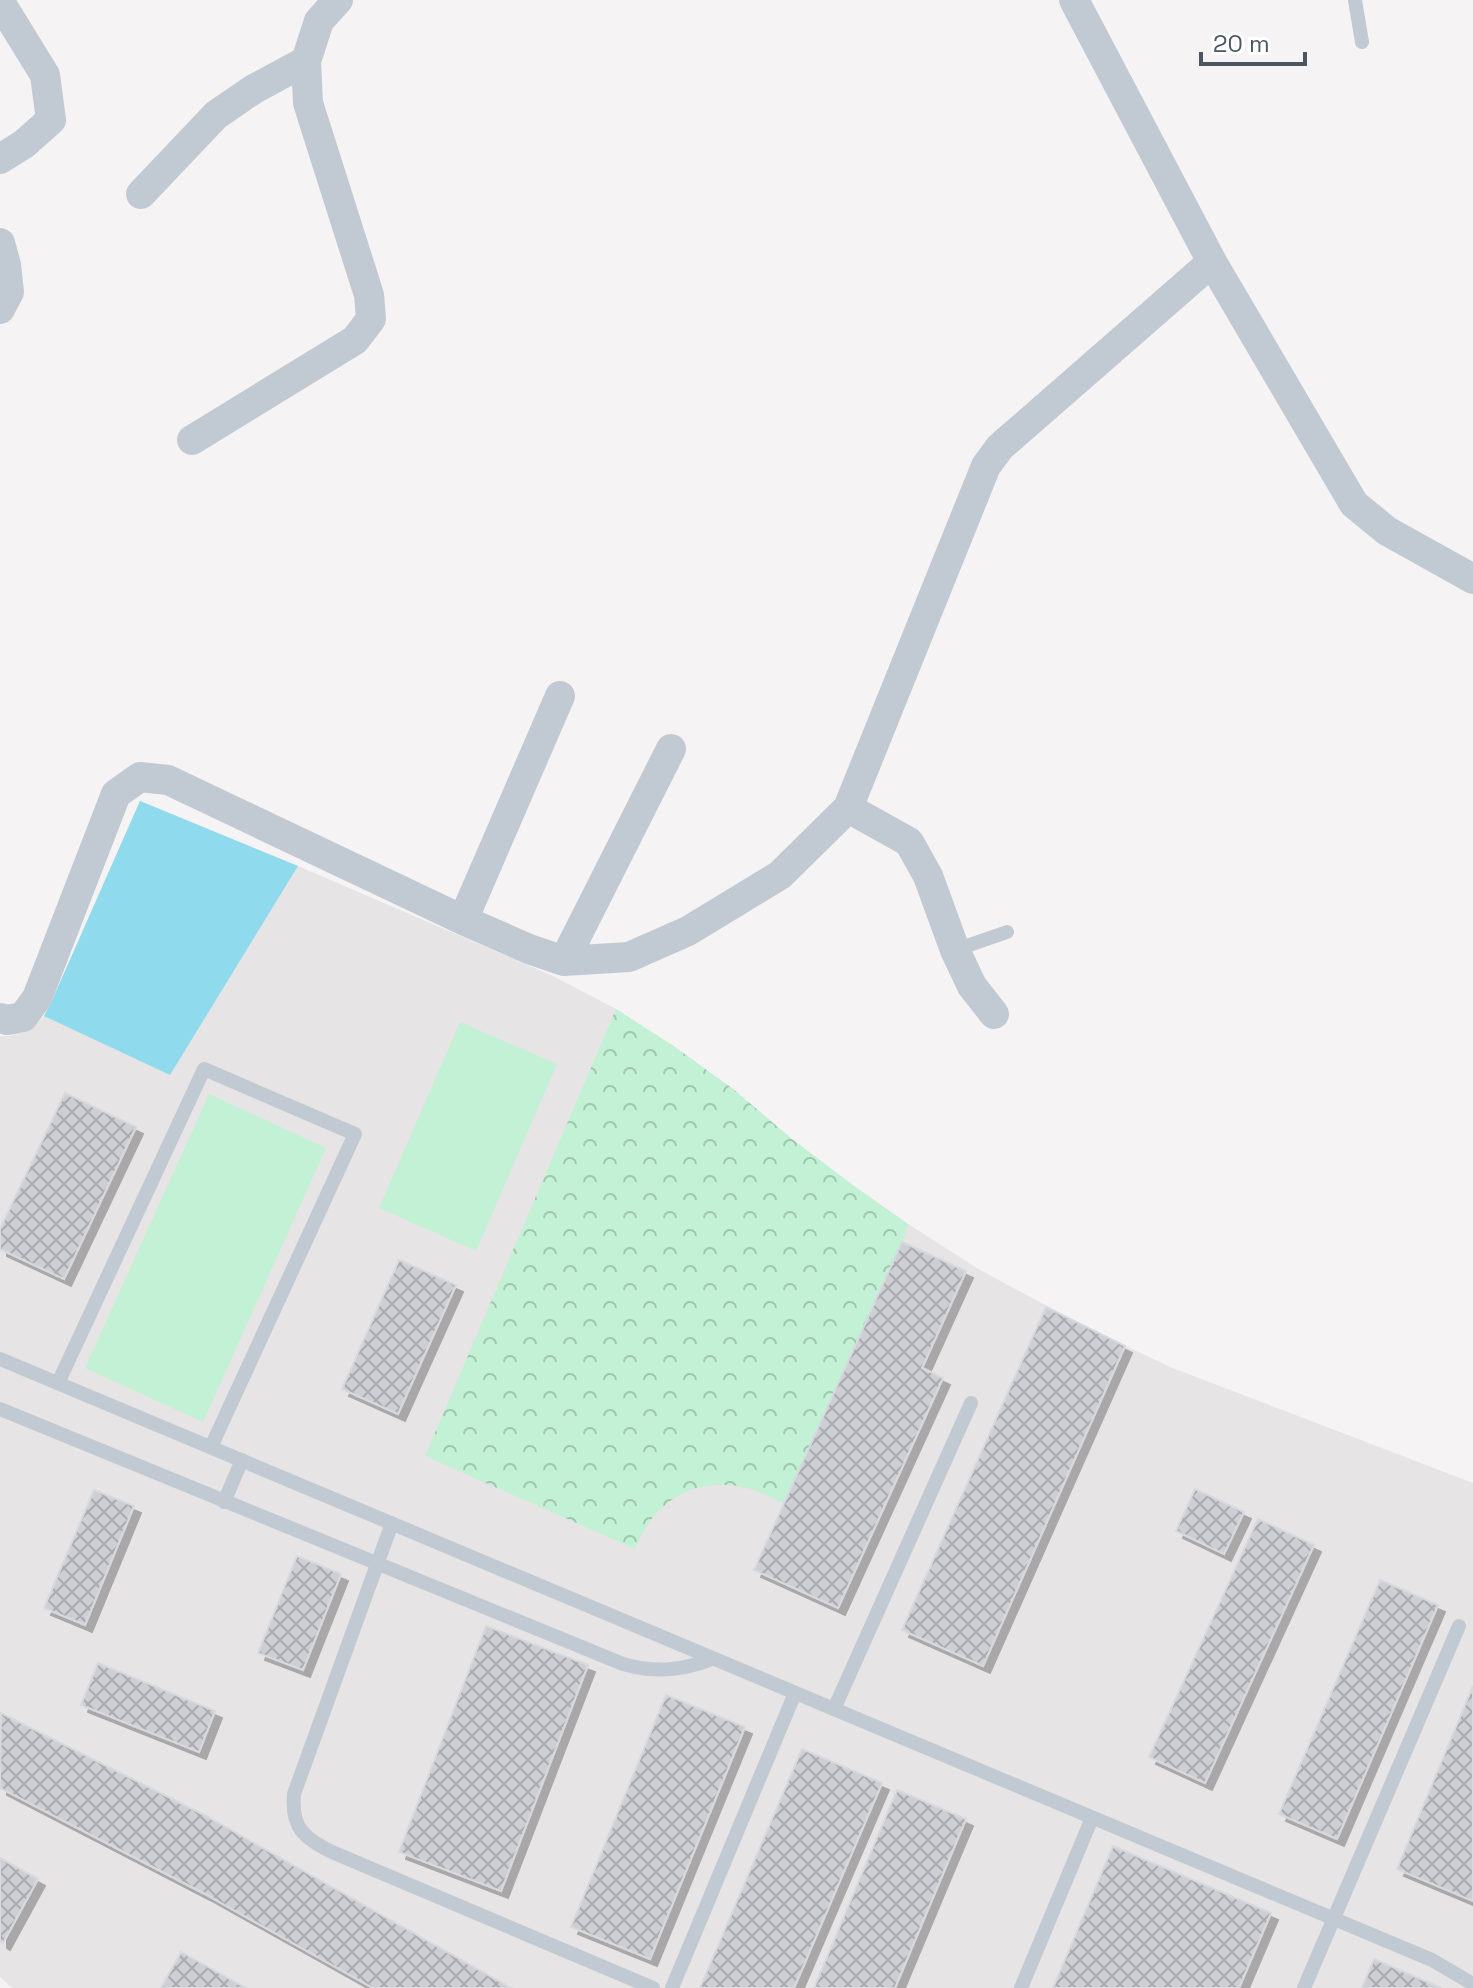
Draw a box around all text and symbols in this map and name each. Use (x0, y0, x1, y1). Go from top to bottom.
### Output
scale bar (1201, 16, 1305, 66)
text: 20 m (1213, 28, 1270, 59)

